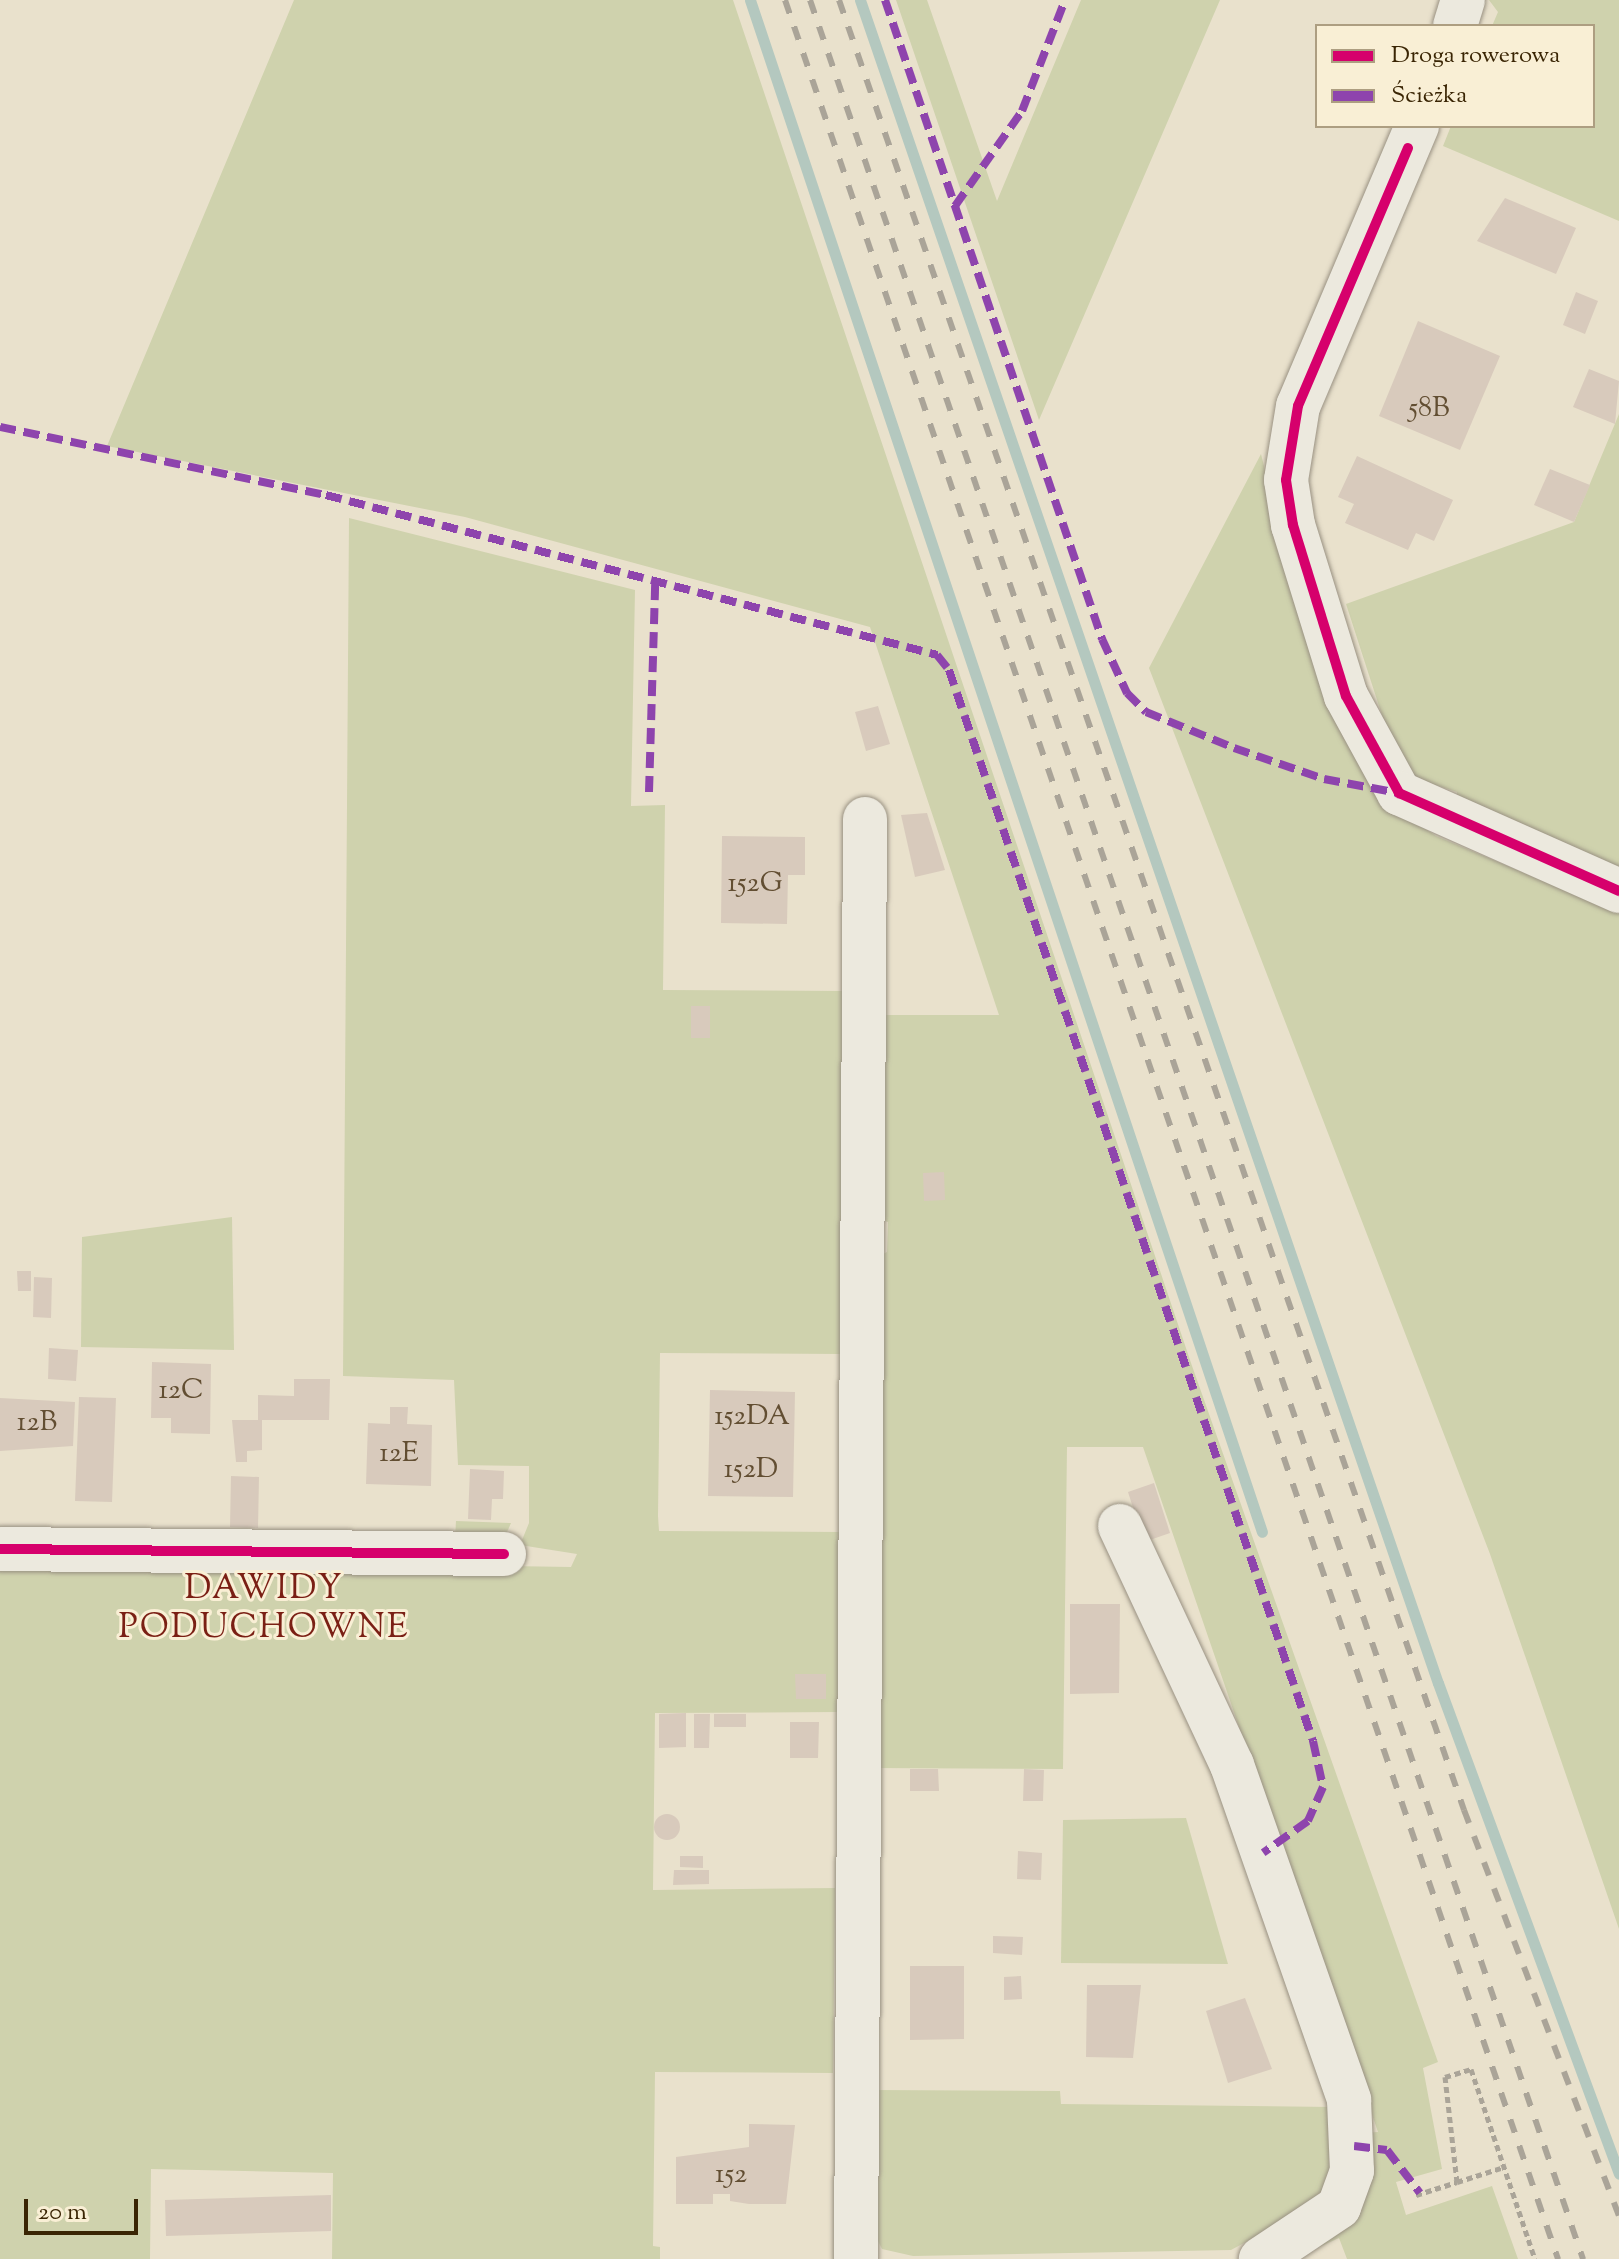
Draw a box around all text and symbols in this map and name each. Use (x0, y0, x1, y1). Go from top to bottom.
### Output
legend (1315, 24, 1595, 128)
text: Droga rowerowa (1391, 39, 1560, 73)
text: Ścieżka (1391, 79, 1467, 113)
house number: 58B (1408, 392, 1450, 426)
house number: 152G (727, 867, 783, 901)
house number: 12C (158, 1374, 204, 1408)
house number: 152DA (714, 1400, 790, 1434)
house number: 12B (17, 1406, 57, 1440)
house number: 12E (379, 1437, 419, 1471)
house number: 152D (724, 1453, 778, 1487)
district label: DAWIDY PODUCHOWNE (119, 1569, 409, 1648)
house number: 152 (715, 2158, 747, 2192)
scale bar (28, 2183, 142, 2233)
text: 20 m (38, 2196, 87, 2230)

